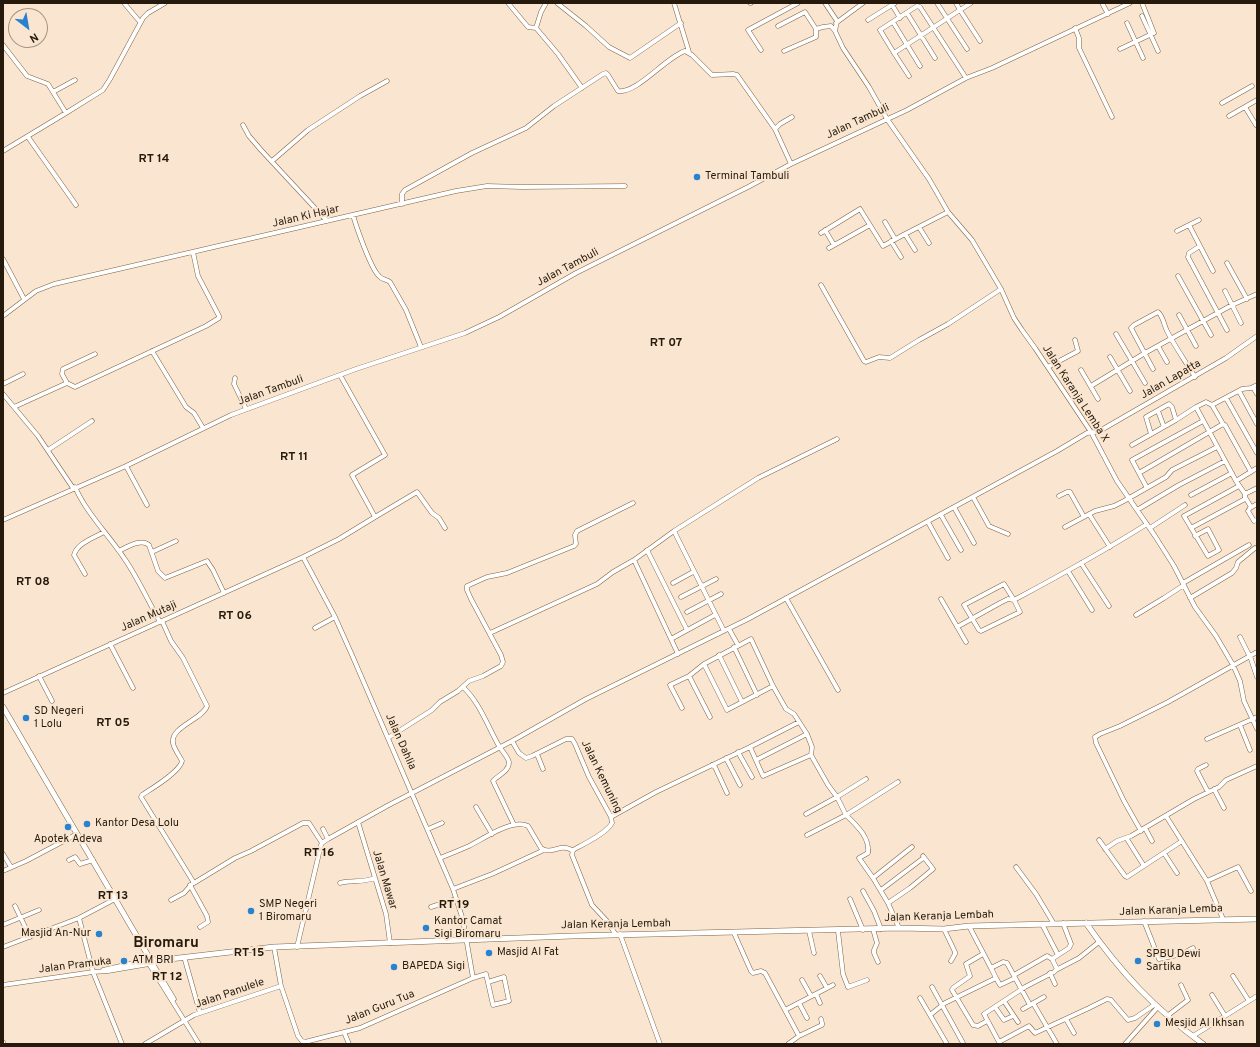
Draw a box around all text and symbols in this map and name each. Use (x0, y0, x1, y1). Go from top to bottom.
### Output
north arrow (8, 8, 48, 48)
text: N (27, 29, 41, 45)
street label: Jalan Tambuli (824, 102, 892, 142)
district label: RT 14 (139, 153, 169, 167)
place label: Terminal Tambuli (705, 170, 789, 184)
marker: Terminal Tambuli (692, 172, 702, 182)
street label: Jalan Ki Hajar (271, 203, 341, 231)
street label: Jalan Tambuli (535, 246, 601, 290)
district label: RT 07 (650, 337, 682, 351)
street label: Jalan Karanja Lemba X (1039, 343, 1111, 445)
street label: Jalan Lapatta (1139, 357, 1203, 403)
street label: Jalan Tambuli (237, 373, 305, 409)
district label: RT 11 (280, 451, 308, 465)
district label: RT 08 (16, 576, 50, 590)
street label: Jalan Mutaji (119, 599, 179, 635)
district label: RT 06 (218, 610, 252, 624)
place label: SD Negeri 1 Lolu (34, 705, 84, 731)
street label: Jalan Dahlia (382, 712, 418, 772)
marker: SD Negeri 1 Lolu (21, 713, 31, 723)
district label: RT 05 (96, 717, 130, 731)
street label: Jalan Kemuning (578, 738, 624, 816)
place label: Kantor Desa Lolu (95, 817, 179, 831)
marker: Kantor Desa Lolu (82, 819, 92, 829)
marker: Apotek Adeva (63, 822, 73, 832)
place label: Apotek Adeva (34, 833, 102, 847)
district label: RT 16 (304, 847, 334, 861)
street label: Jalan Mawar (369, 849, 399, 911)
district label: RT 13 (98, 890, 128, 904)
place label: SMP Negeri 1 Biromaru (259, 898, 317, 924)
district label: RT 19 (439, 899, 469, 913)
street label: Jalan Karanja Lemba (1119, 903, 1223, 919)
marker: SMP Negeri 1 Biromaru (246, 906, 256, 916)
street label: Jalan Keranja Lembah (884, 908, 994, 926)
place label: Kantor Camat Sigi Biromaru (434, 915, 502, 941)
street label: Jalan Keranja Lembah (561, 917, 671, 933)
marker: Kantor Camat Sigi Biromaru (421, 923, 431, 933)
place label: Masjid An-Nur (21, 927, 91, 941)
marker: Masjid An-Nur (94, 929, 104, 939)
district label: Biromaru (133, 935, 199, 953)
place label: Masjid Al Fat (497, 946, 559, 960)
district label: RT 15 (234, 947, 264, 961)
marker: Masjid Al Fat (484, 948, 494, 958)
place label: SPBU Dewi Sartika (1146, 948, 1201, 974)
place label: ATM BRI (132, 954, 174, 968)
street label: Jalan Pramuka (38, 955, 112, 977)
marker: ATM BRI (119, 956, 129, 966)
marker: SPBU Dewi Sartika (1133, 956, 1143, 966)
place label: BAPEDA Sigi (402, 960, 465, 974)
marker: BAPEDA Sigi (389, 962, 399, 972)
district label: RT 12 (152, 971, 182, 985)
street label: Jalan Panulele (194, 976, 266, 1012)
street label: Jalan Guru Tua (343, 988, 417, 1028)
place label: Mesjid Al Ikhsan (1165, 1017, 1244, 1031)
marker: Mesjid Al Ikhsan (1152, 1019, 1162, 1029)

